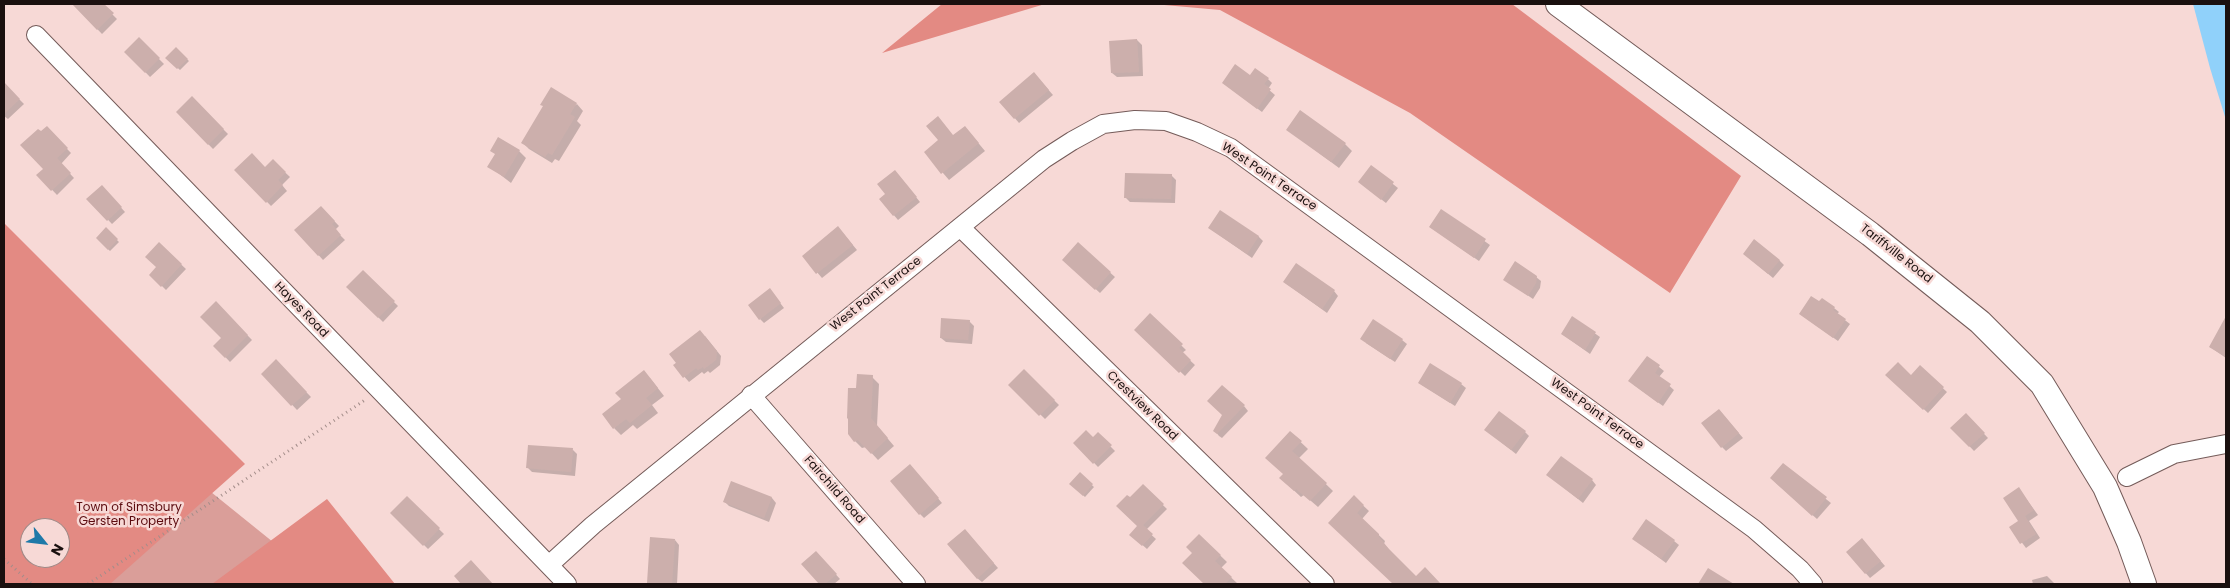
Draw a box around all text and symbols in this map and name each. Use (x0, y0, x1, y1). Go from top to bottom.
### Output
street label: West Point Terrace (1219, 140, 1319, 214)
street label: Tariffville Road (1857, 221, 1935, 287)
street label: West Point Terrace (828, 254, 924, 334)
street label: Hayes Road (271, 279, 331, 341)
street label: Crestview Road (1103, 368, 1181, 444)
street label: West Point Terrace (1548, 375, 1646, 453)
street label: Fairchild Road (801, 453, 867, 527)
park label: Town of Simsbury Gersten Property (76, 501, 182, 529)
north arrow (20, 518, 70, 568)
text: N (46, 540, 69, 559)

